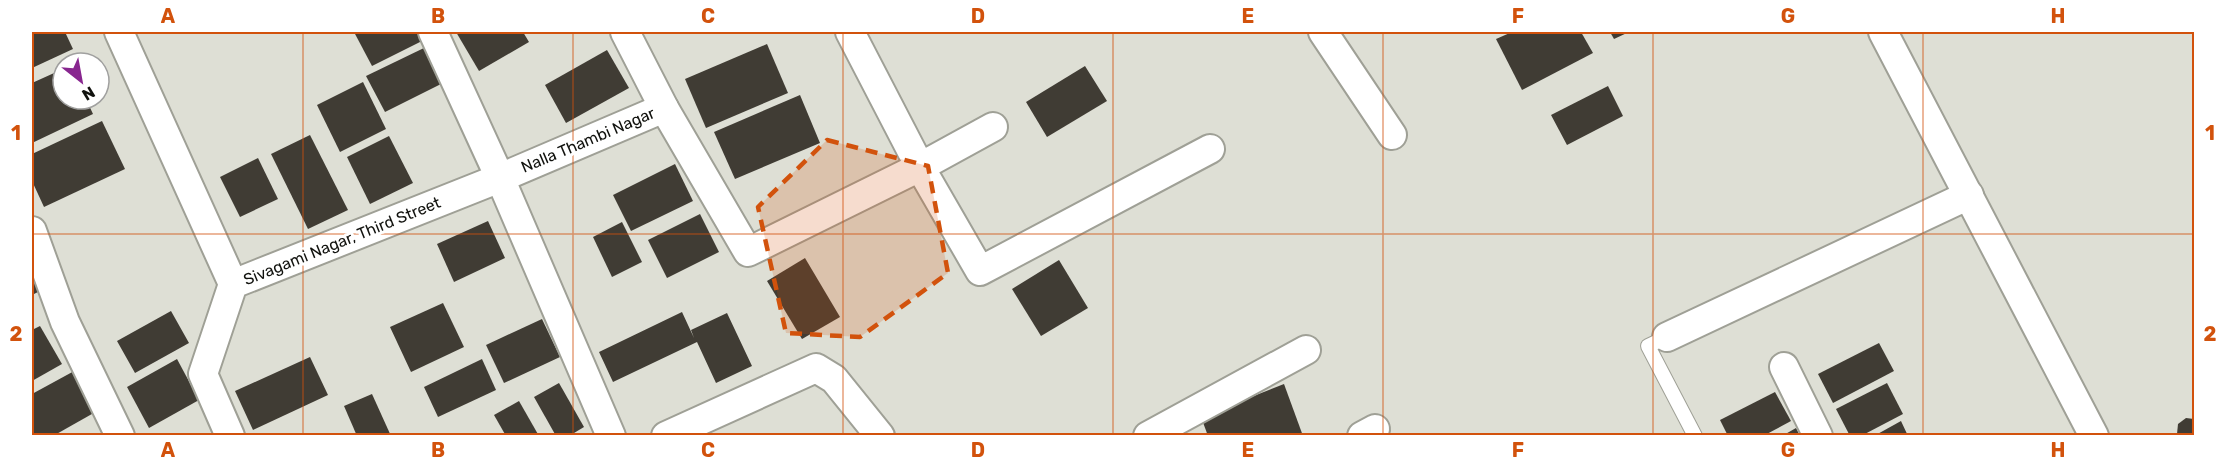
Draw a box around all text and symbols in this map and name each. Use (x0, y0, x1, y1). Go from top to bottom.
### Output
text: A (161, 4, 176, 28)
text: B (431, 4, 445, 28)
text: C (701, 4, 715, 28)
text: D (971, 4, 985, 28)
text: E (1242, 4, 1254, 28)
text: F (1512, 4, 1524, 28)
text: G (1781, 4, 1795, 28)
text: H (2051, 4, 2065, 28)
north arrow (51, 51, 111, 111)
text: N (79, 82, 98, 105)
street label: Nalla Thambi Nagar (518, 103, 658, 177)
text: 1 (11, 121, 21, 145)
text: 1 (2205, 121, 2215, 145)
street label: Sivagami Nagar, Third Street (241, 193, 443, 289)
text: 2 (10, 322, 23, 346)
text: 2 (2204, 322, 2217, 346)
text: A (161, 438, 176, 462)
text: B (431, 438, 445, 462)
text: C (701, 438, 715, 462)
text: D (971, 438, 985, 462)
text: E (1242, 438, 1254, 462)
text: F (1512, 438, 1524, 462)
text: G (1781, 438, 1795, 462)
text: H (2051, 438, 2065, 462)

